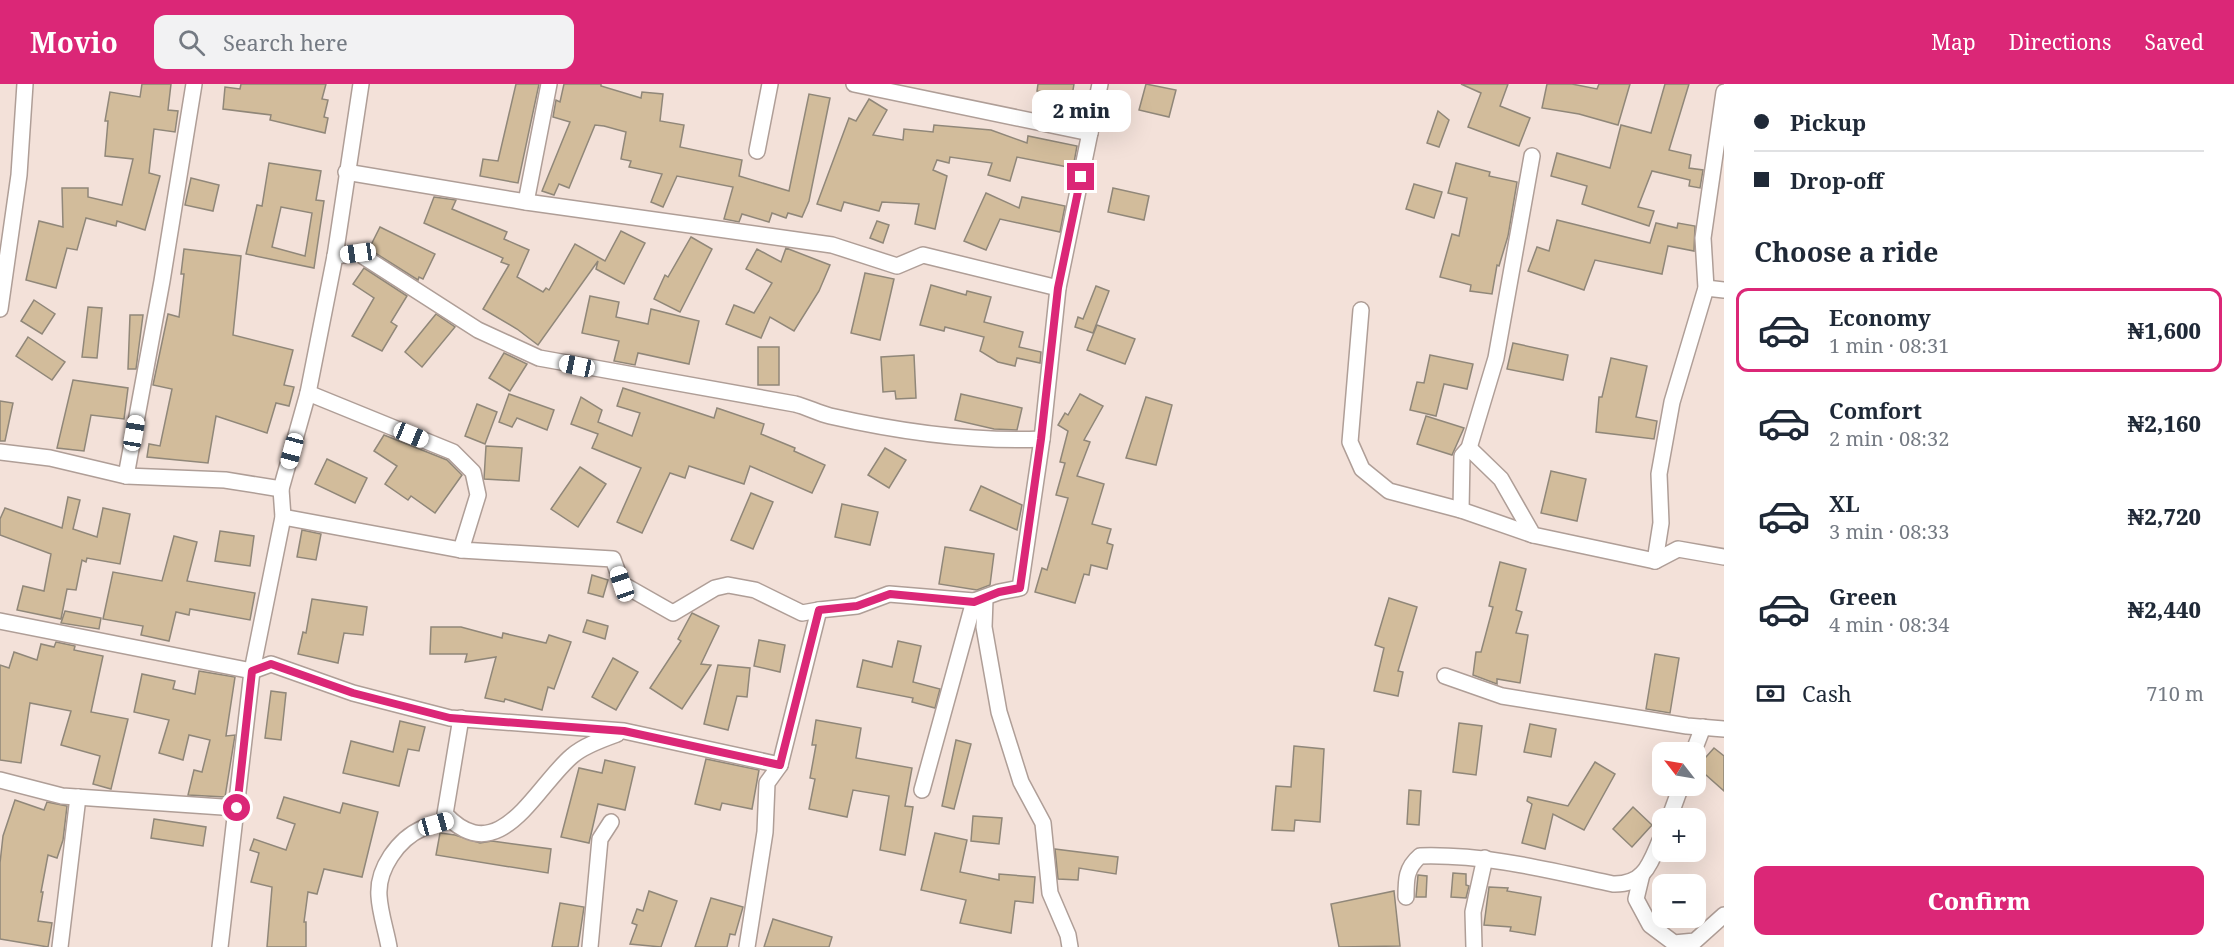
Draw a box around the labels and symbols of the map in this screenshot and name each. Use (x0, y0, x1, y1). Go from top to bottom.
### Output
callout: 2 min (1032, 90, 1130, 132)
route end (1067, 163, 1094, 190)
car (339, 242, 377, 264)
car (558, 353, 596, 379)
car (122, 414, 146, 452)
car (391, 420, 431, 450)
car (279, 431, 305, 471)
car (608, 564, 636, 604)
north arrow (1652, 742, 1706, 796)
route start (223, 794, 250, 821)
car (416, 810, 456, 838)

